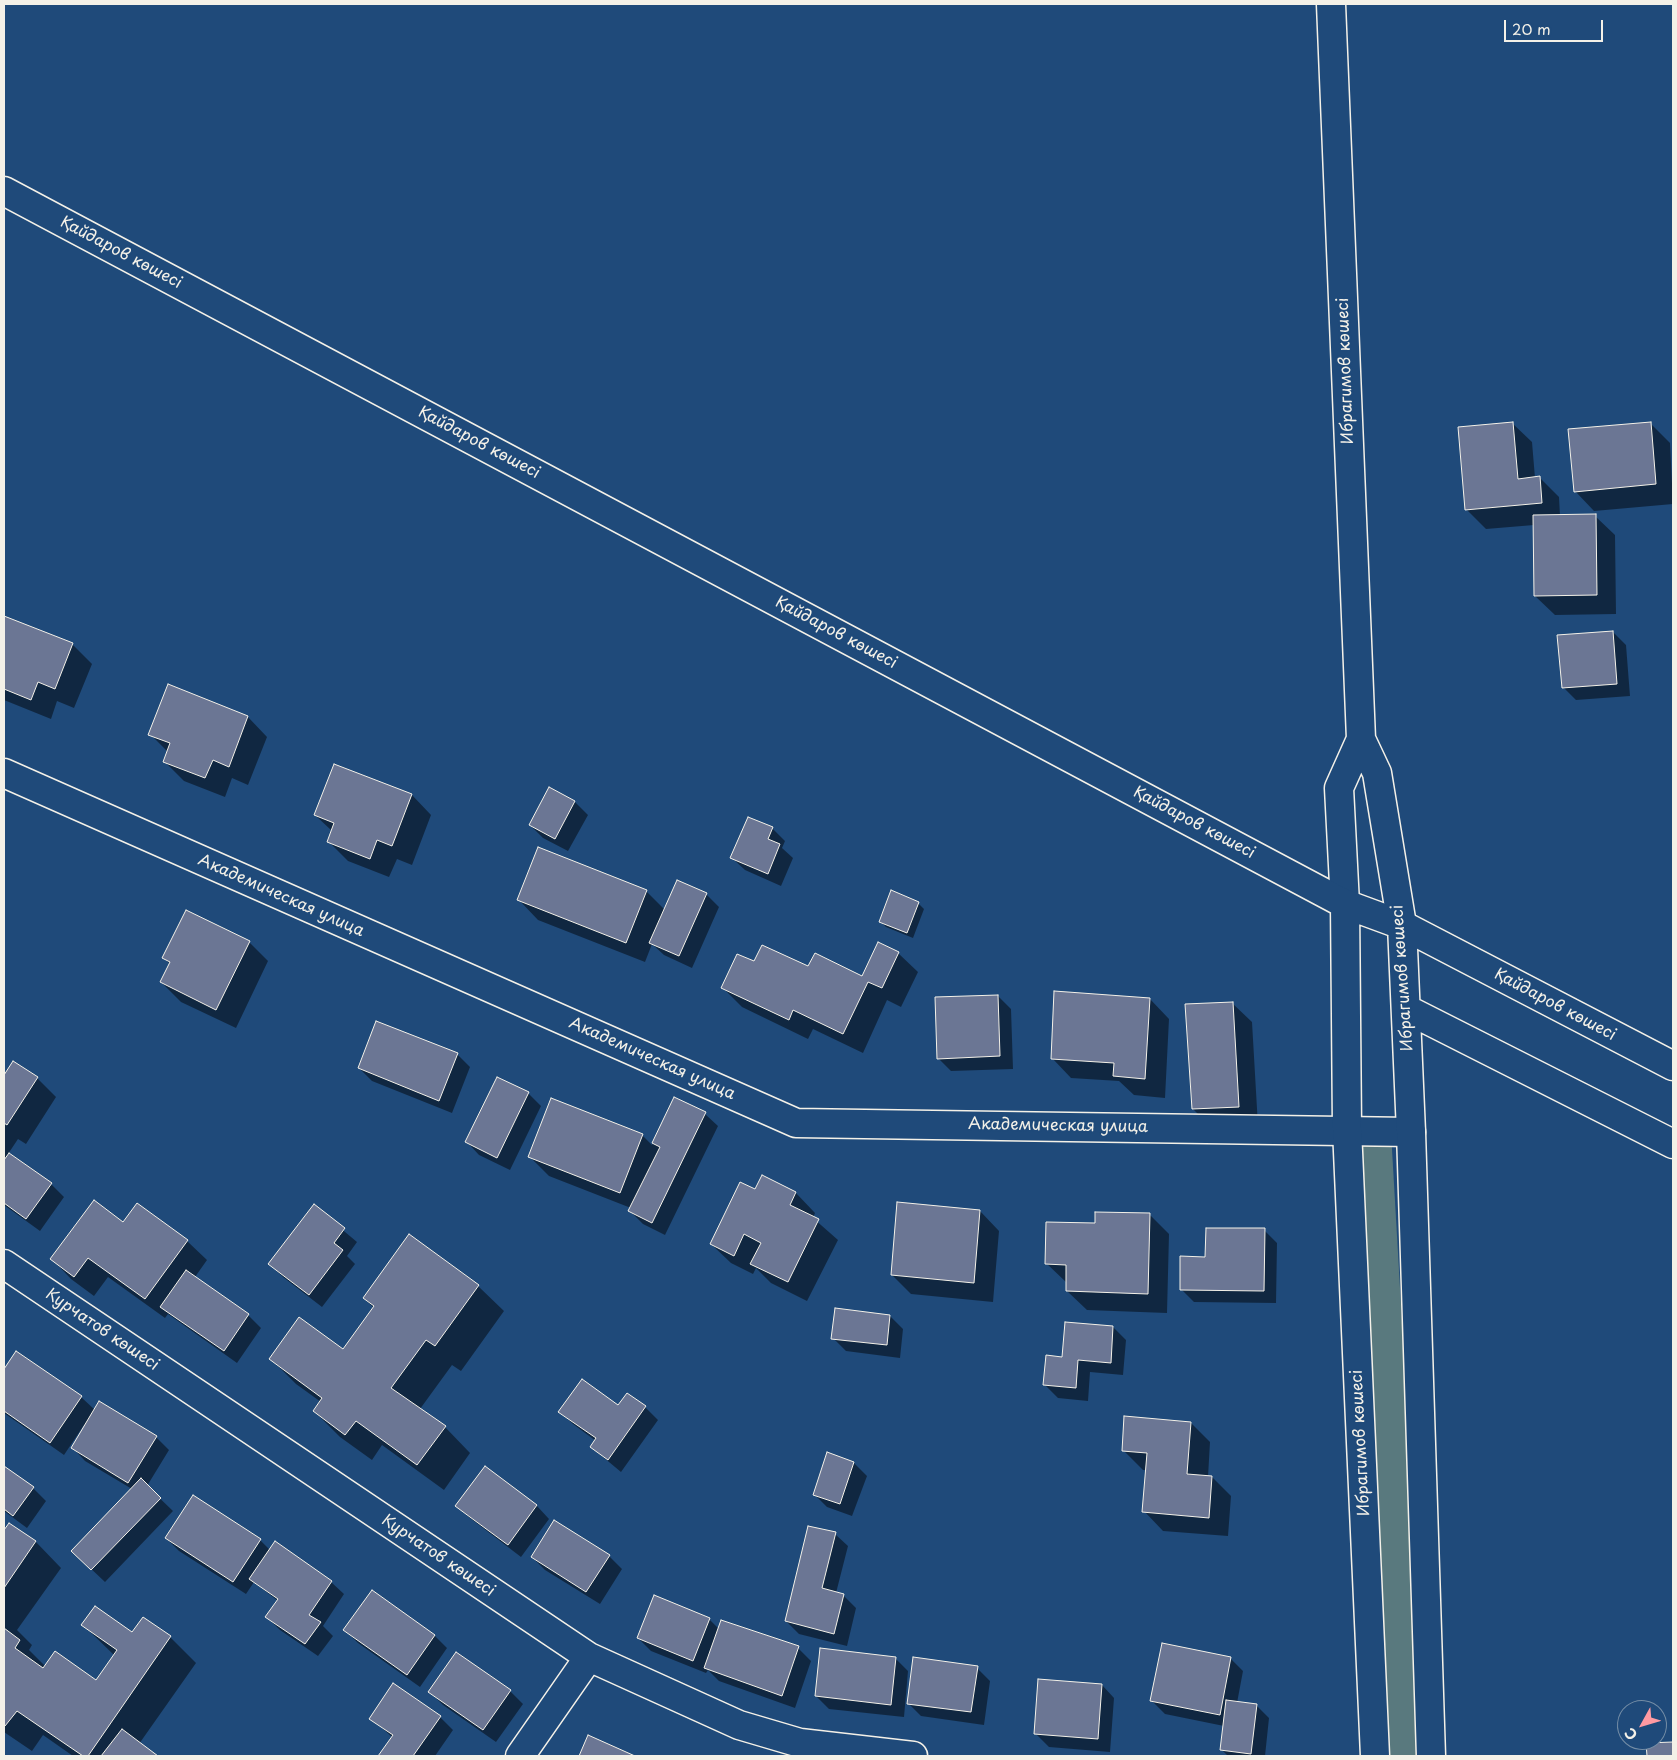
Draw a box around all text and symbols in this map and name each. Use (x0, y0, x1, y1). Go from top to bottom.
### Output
scale bar (1507, 10, 1606, 42)
text: 20 m (1512, 17, 1551, 40)
street label: Қайдаров көшесі (57, 213, 185, 293)
street label: Ибрагимов көшесі (1334, 297, 1358, 445)
street label: Қайдаров көшесі (415, 403, 543, 483)
street label: Қайдаров көшесі (772, 593, 900, 673)
street label: Қайдаров көшесі (1130, 783, 1258, 863)
street label: Академическая улица (195, 851, 367, 941)
street label: Ибрагимов көшесі (1388, 904, 1418, 1052)
street label: Қайдаров көшесі (1491, 965, 1619, 1045)
street label: Академическая улица (566, 1014, 738, 1104)
street label: Академическая улица (968, 1115, 1148, 1137)
street label: Курчатов көшесі (42, 1285, 162, 1375)
street label: Ибрагимов көшесі (1348, 1369, 1374, 1517)
street label: Курчатов көшесі (378, 1511, 498, 1601)
north arrow (1617, 1700, 1667, 1750)
text: С (1619, 1723, 1642, 1745)

